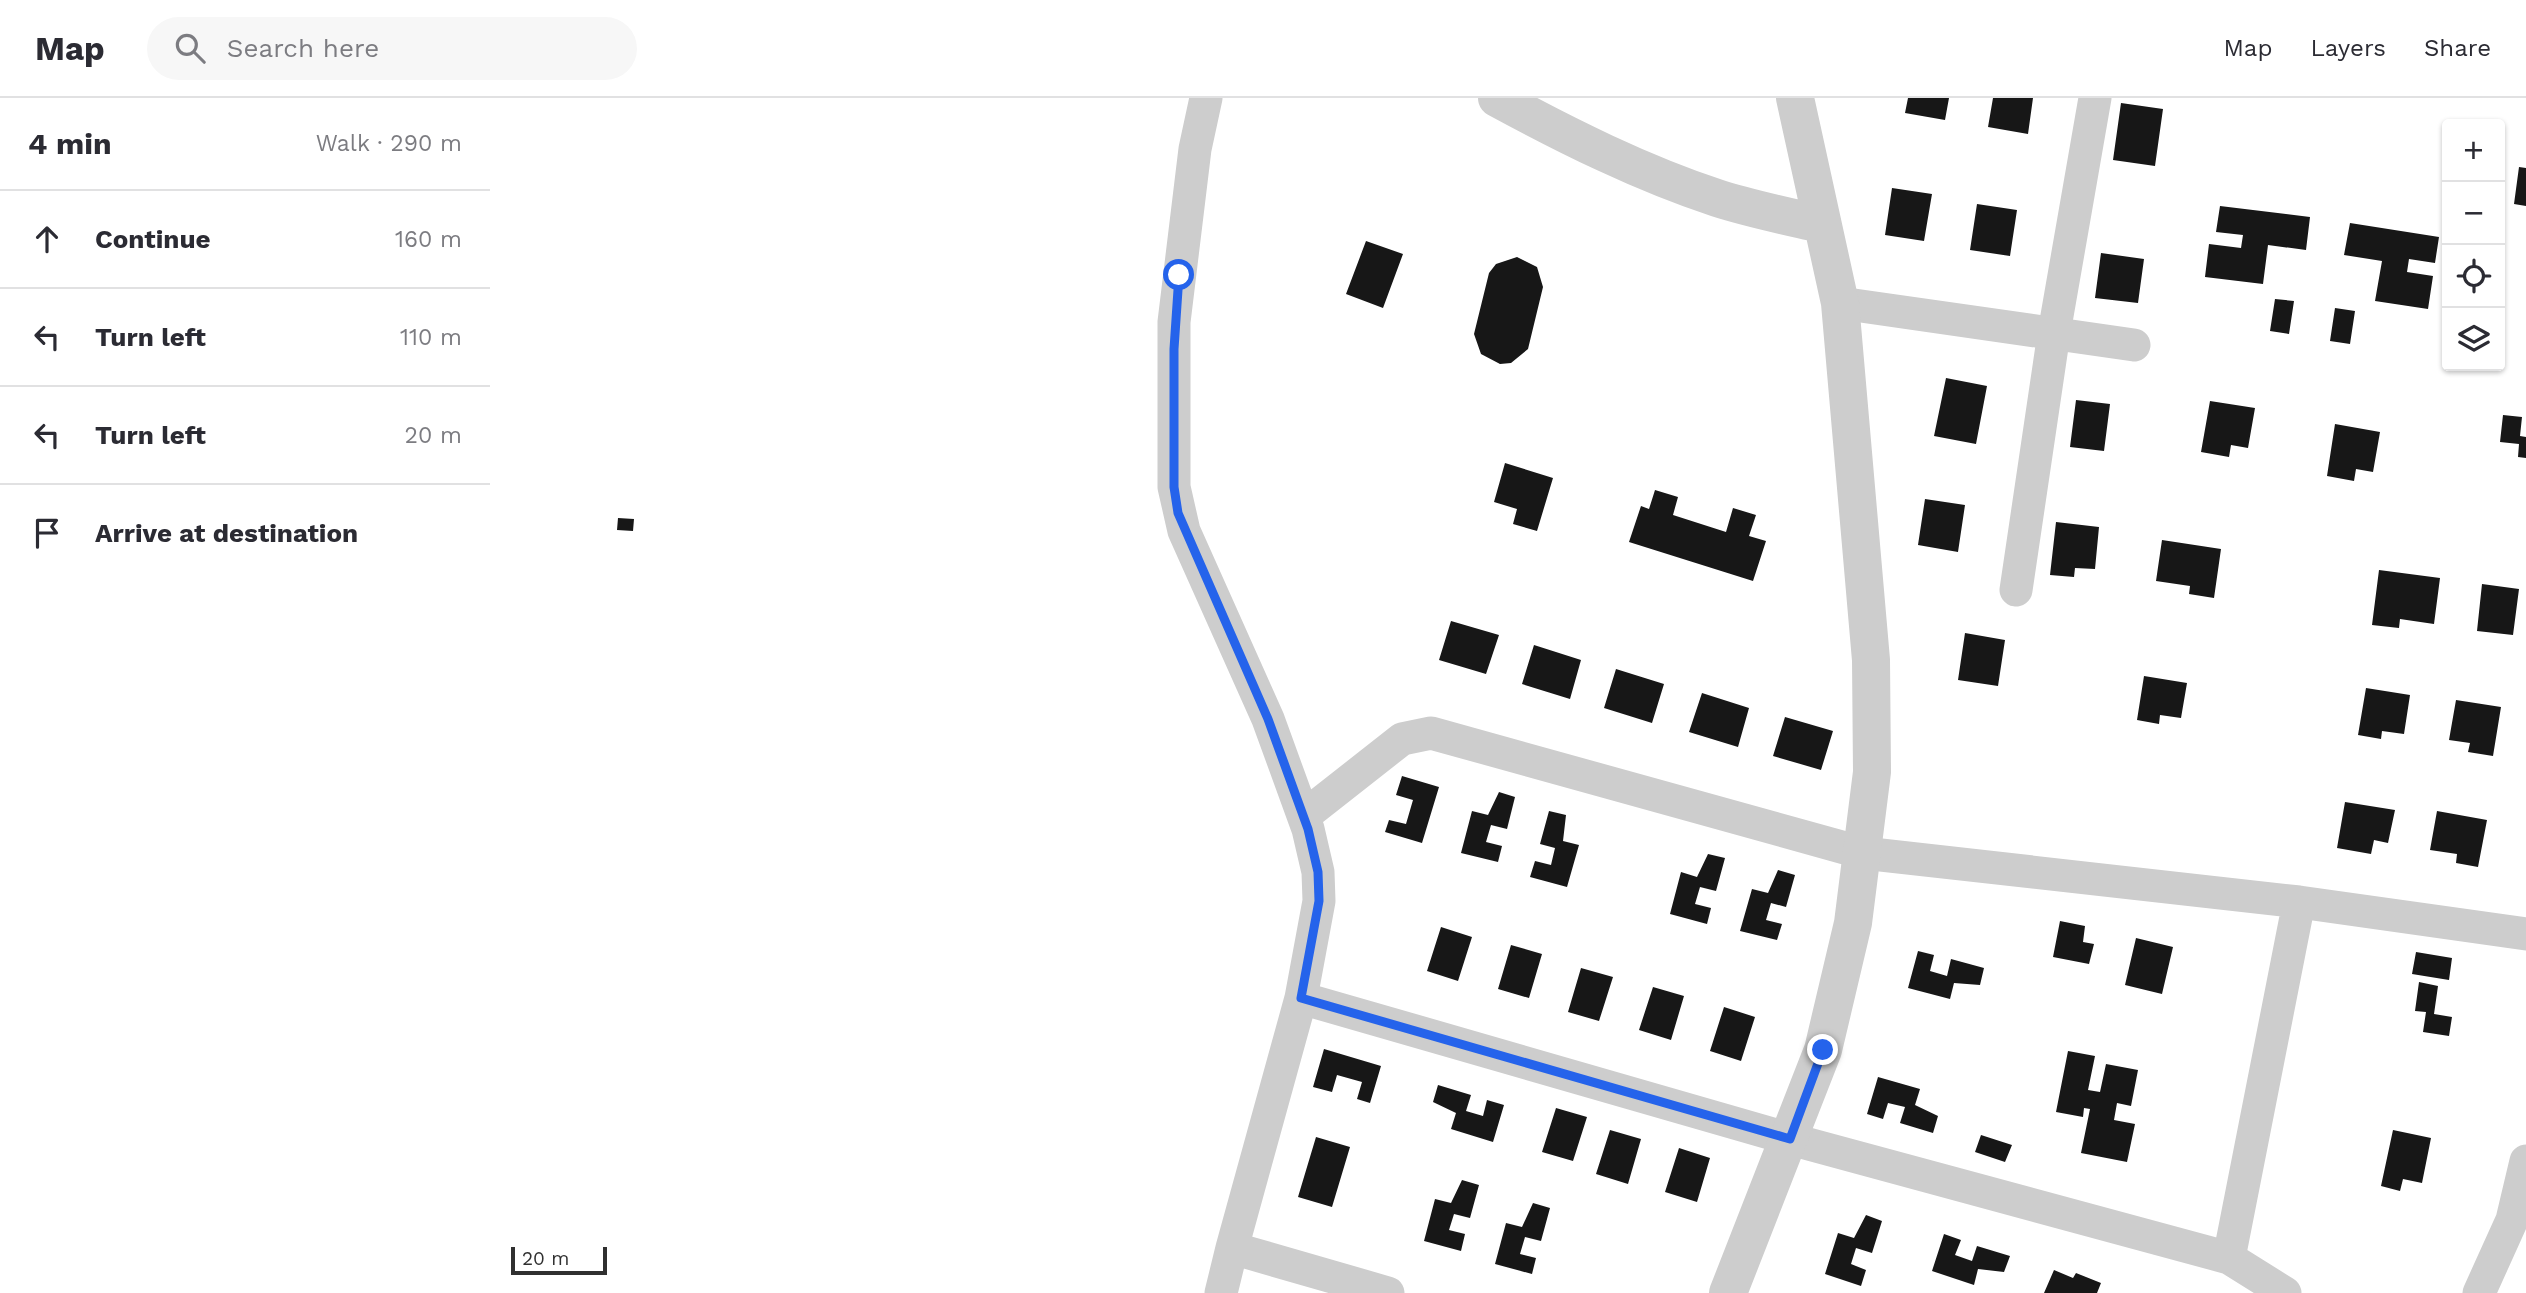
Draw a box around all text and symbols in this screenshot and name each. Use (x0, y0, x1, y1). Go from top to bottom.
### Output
search box (147, 17, 637, 80)
text: Map (35, 29, 105, 68)
icon: search (171, 29, 209, 67)
text: Search here (227, 33, 379, 63)
text: Map (2224, 34, 2272, 62)
text: Layers (2310, 34, 2386, 62)
text: Share (2424, 34, 2491, 62)
map controls (2442, 119, 2505, 371)
button: + (2442, 119, 2505, 182)
text: 4 min (28, 126, 112, 161)
text: Walk · 290 m (316, 130, 462, 157)
button: − (2442, 182, 2505, 245)
icon: ahead (28, 220, 66, 258)
text: Continue (95, 224, 211, 254)
text: 160 m (395, 226, 462, 253)
button: locate (2442, 245, 2505, 308)
route start (1163, 259, 1194, 290)
button: layers (2442, 308, 2505, 371)
icon: left (28, 318, 66, 356)
text: Turn left (95, 322, 206, 352)
text: 110 m (400, 324, 462, 351)
icon: left (28, 416, 66, 454)
text: Turn left (95, 420, 206, 450)
text: 20 m (405, 422, 462, 449)
icon: arrive (28, 514, 66, 552)
text: Arrive at destination (95, 518, 358, 548)
route end (1807, 1034, 1838, 1065)
scale bar (511, 1244, 607, 1276)
text: 20 m (522, 1247, 569, 1270)

